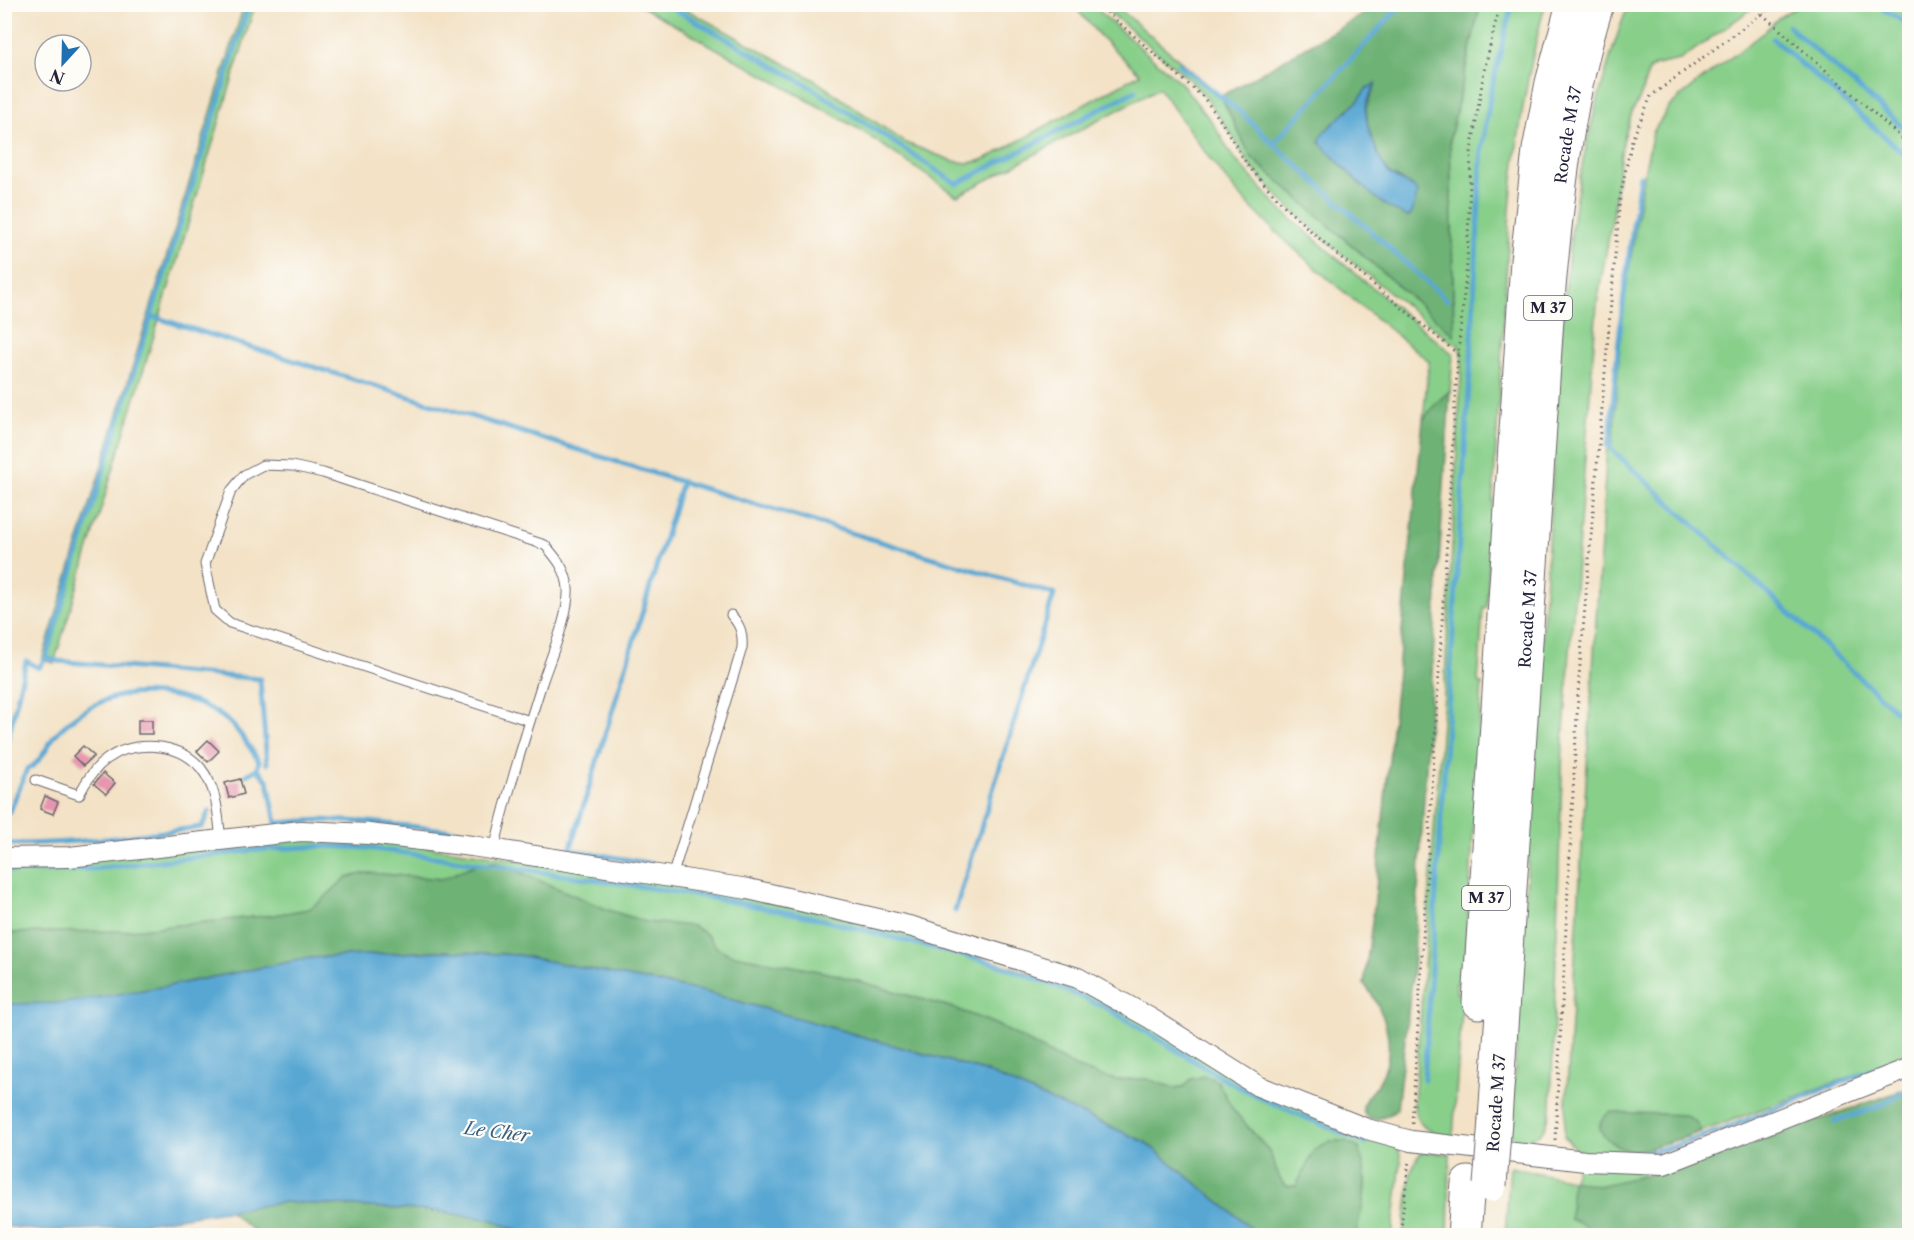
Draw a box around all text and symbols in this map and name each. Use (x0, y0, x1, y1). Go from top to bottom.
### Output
north arrow (33, 33, 93, 93)
text: N (47, 65, 68, 89)
street label: Rocade M 37 (1550, 84, 1586, 185)
road number: M 37 (1524, 296, 1572, 320)
street label: Rocade M 37 (1514, 569, 1541, 669)
road number: M 37 (1462, 886, 1510, 910)
street label: Rocade M 37 (1483, 1053, 1509, 1153)
water label: Le Cher (461, 1117, 532, 1147)

